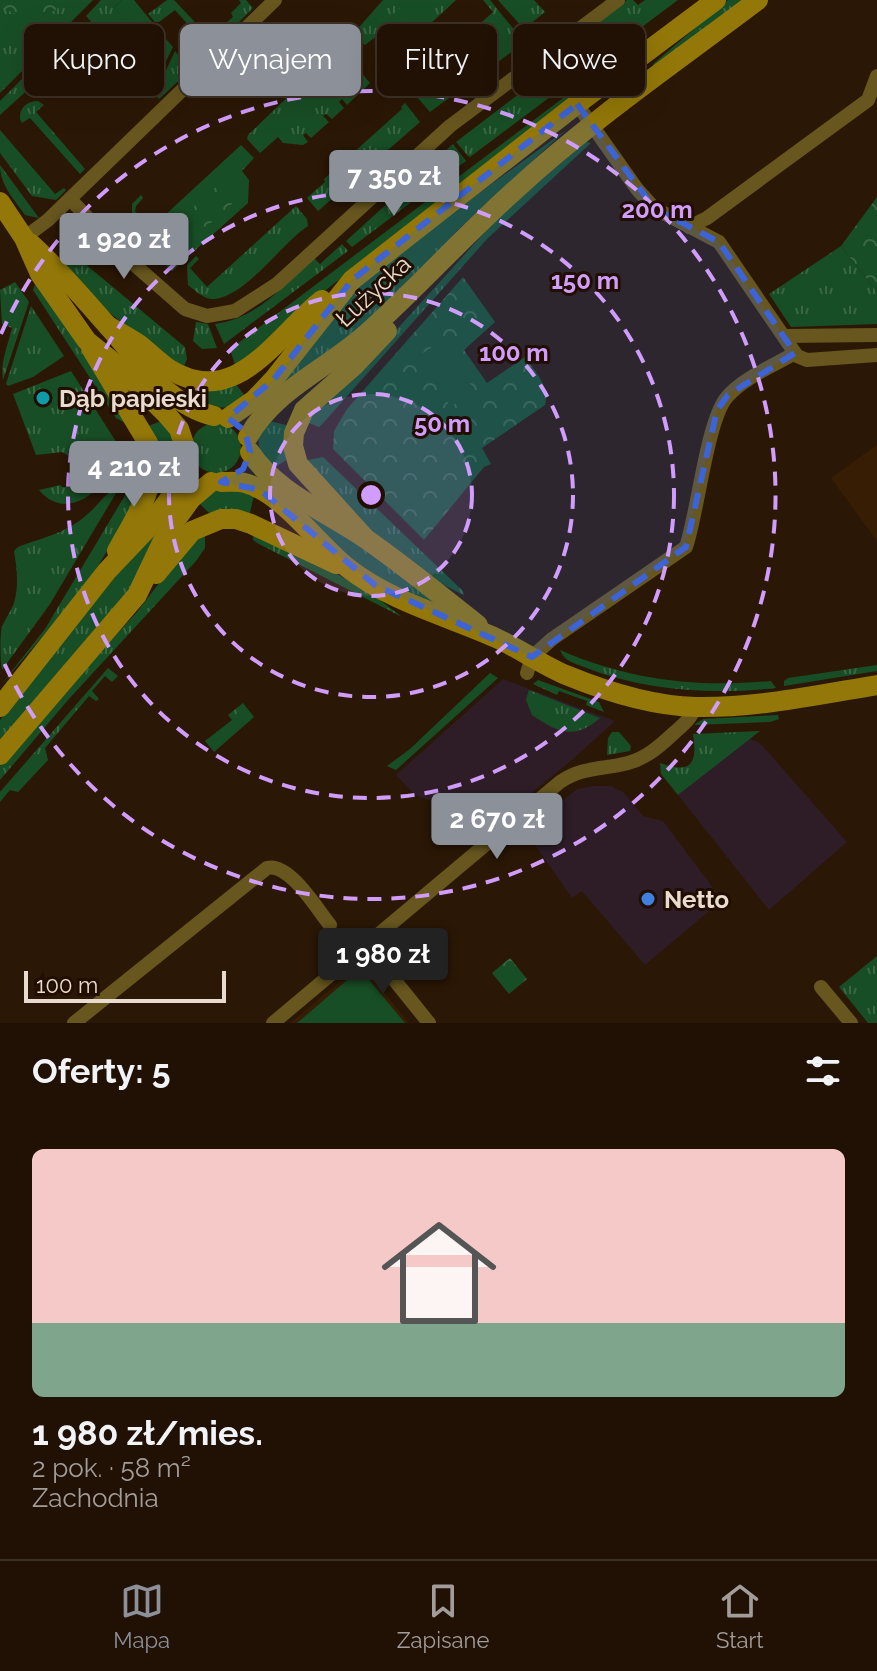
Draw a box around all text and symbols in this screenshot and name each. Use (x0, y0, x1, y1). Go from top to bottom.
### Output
chip: Kupno (24, 24, 164, 96)
chip: Wynajem (180, 24, 361, 96)
chip: Filtry (377, 24, 497, 96)
chip: Nowe (513, 24, 645, 96)
pin: 7 350 zł (311, 150, 477, 218)
text: 7 350 zł (347, 161, 441, 191)
text: 200 m (621, 195, 693, 224)
pin: 1 920 zł (41, 213, 207, 281)
text: 1 920 zł (77, 224, 171, 254)
street label: Łużycka (330, 249, 416, 333)
text: 150 m (551, 266, 619, 295)
text: 100 m (479, 338, 549, 367)
place label: Dąb papieski (59, 384, 207, 413)
marker: Dąb papieski (34, 389, 52, 407)
text: 50 m (414, 409, 470, 438)
pin: 4 210 zł (51, 441, 217, 509)
text: 4 210 zł (88, 452, 180, 482)
centre of rings (357, 481, 385, 509)
pin: 2 670 zł (414, 793, 580, 861)
text: 2 670 zł (449, 804, 545, 834)
place label: Netto (664, 885, 729, 914)
marker: Netto (639, 890, 657, 908)
pin: 1 980 zł (300, 928, 466, 996)
text: 1 980 zł (336, 939, 430, 969)
scale bar (24, 967, 226, 1003)
text: 100 m (36, 972, 98, 998)
icon: filters (801, 1049, 845, 1093)
text: Oferty: 5 (32, 1051, 171, 1091)
icon: home (367, 1201, 511, 1345)
text: 1 980 zł/mies. (32, 1413, 263, 1453)
text: 2 pok. · 58 m² (32, 1453, 191, 1483)
text: Zachodnia (32, 1483, 159, 1513)
tab: Mapa (113, 1579, 170, 1653)
tab: Zapisane (397, 1579, 489, 1653)
tab: Start (716, 1579, 764, 1653)

